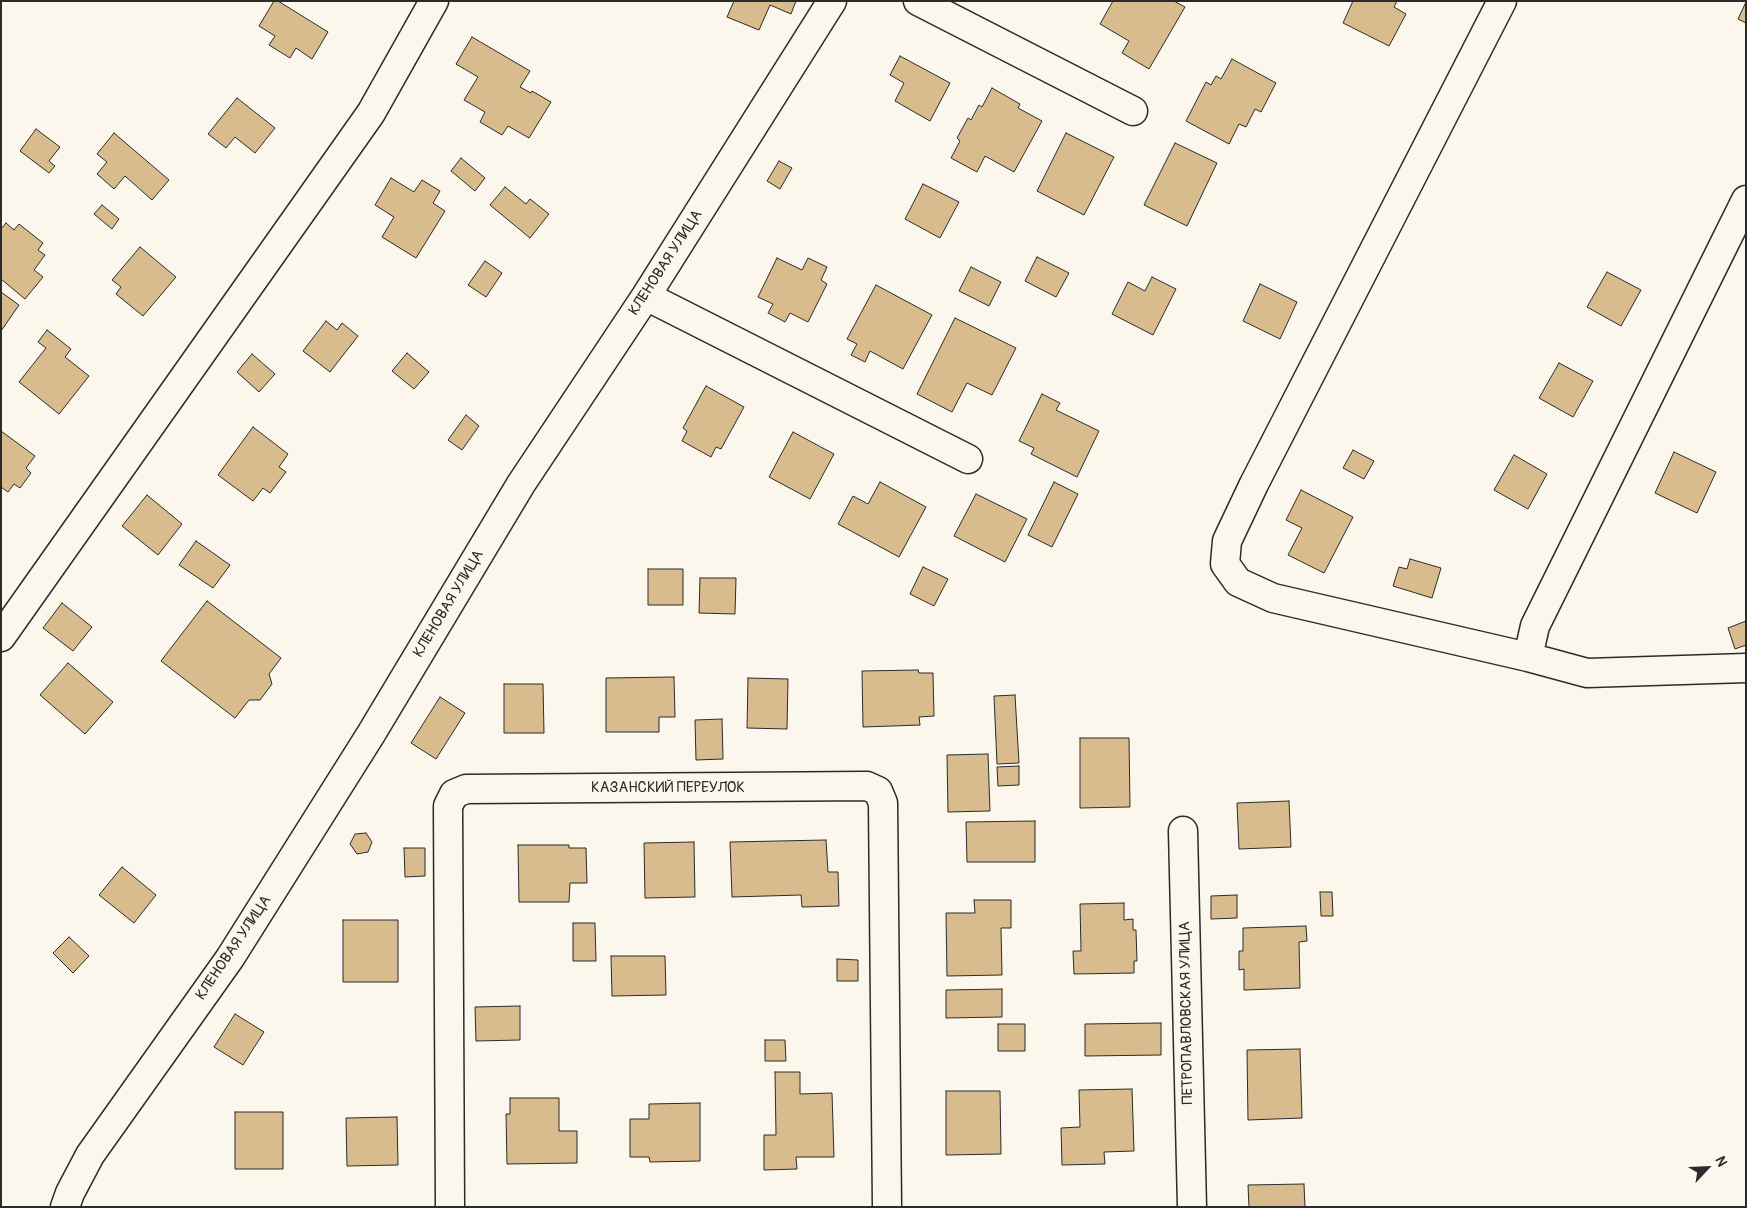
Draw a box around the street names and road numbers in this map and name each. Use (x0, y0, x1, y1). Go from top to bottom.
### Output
street label: КЛЕНОВАЯ УЛИЦА (625, 207, 707, 319)
street label: КЛЕНОВАЯ УЛИЦА (410, 547, 488, 661)
street label: КАЗАНСКИЙ ПЕРЕУЛОК (591, 779, 745, 797)
street label: КЛЕНОВАЯ УЛИЦА (192, 892, 276, 1004)
street label: ПЕТРОПАВЛОВСКАЯ УЛИЦА (1176, 921, 1198, 1105)

